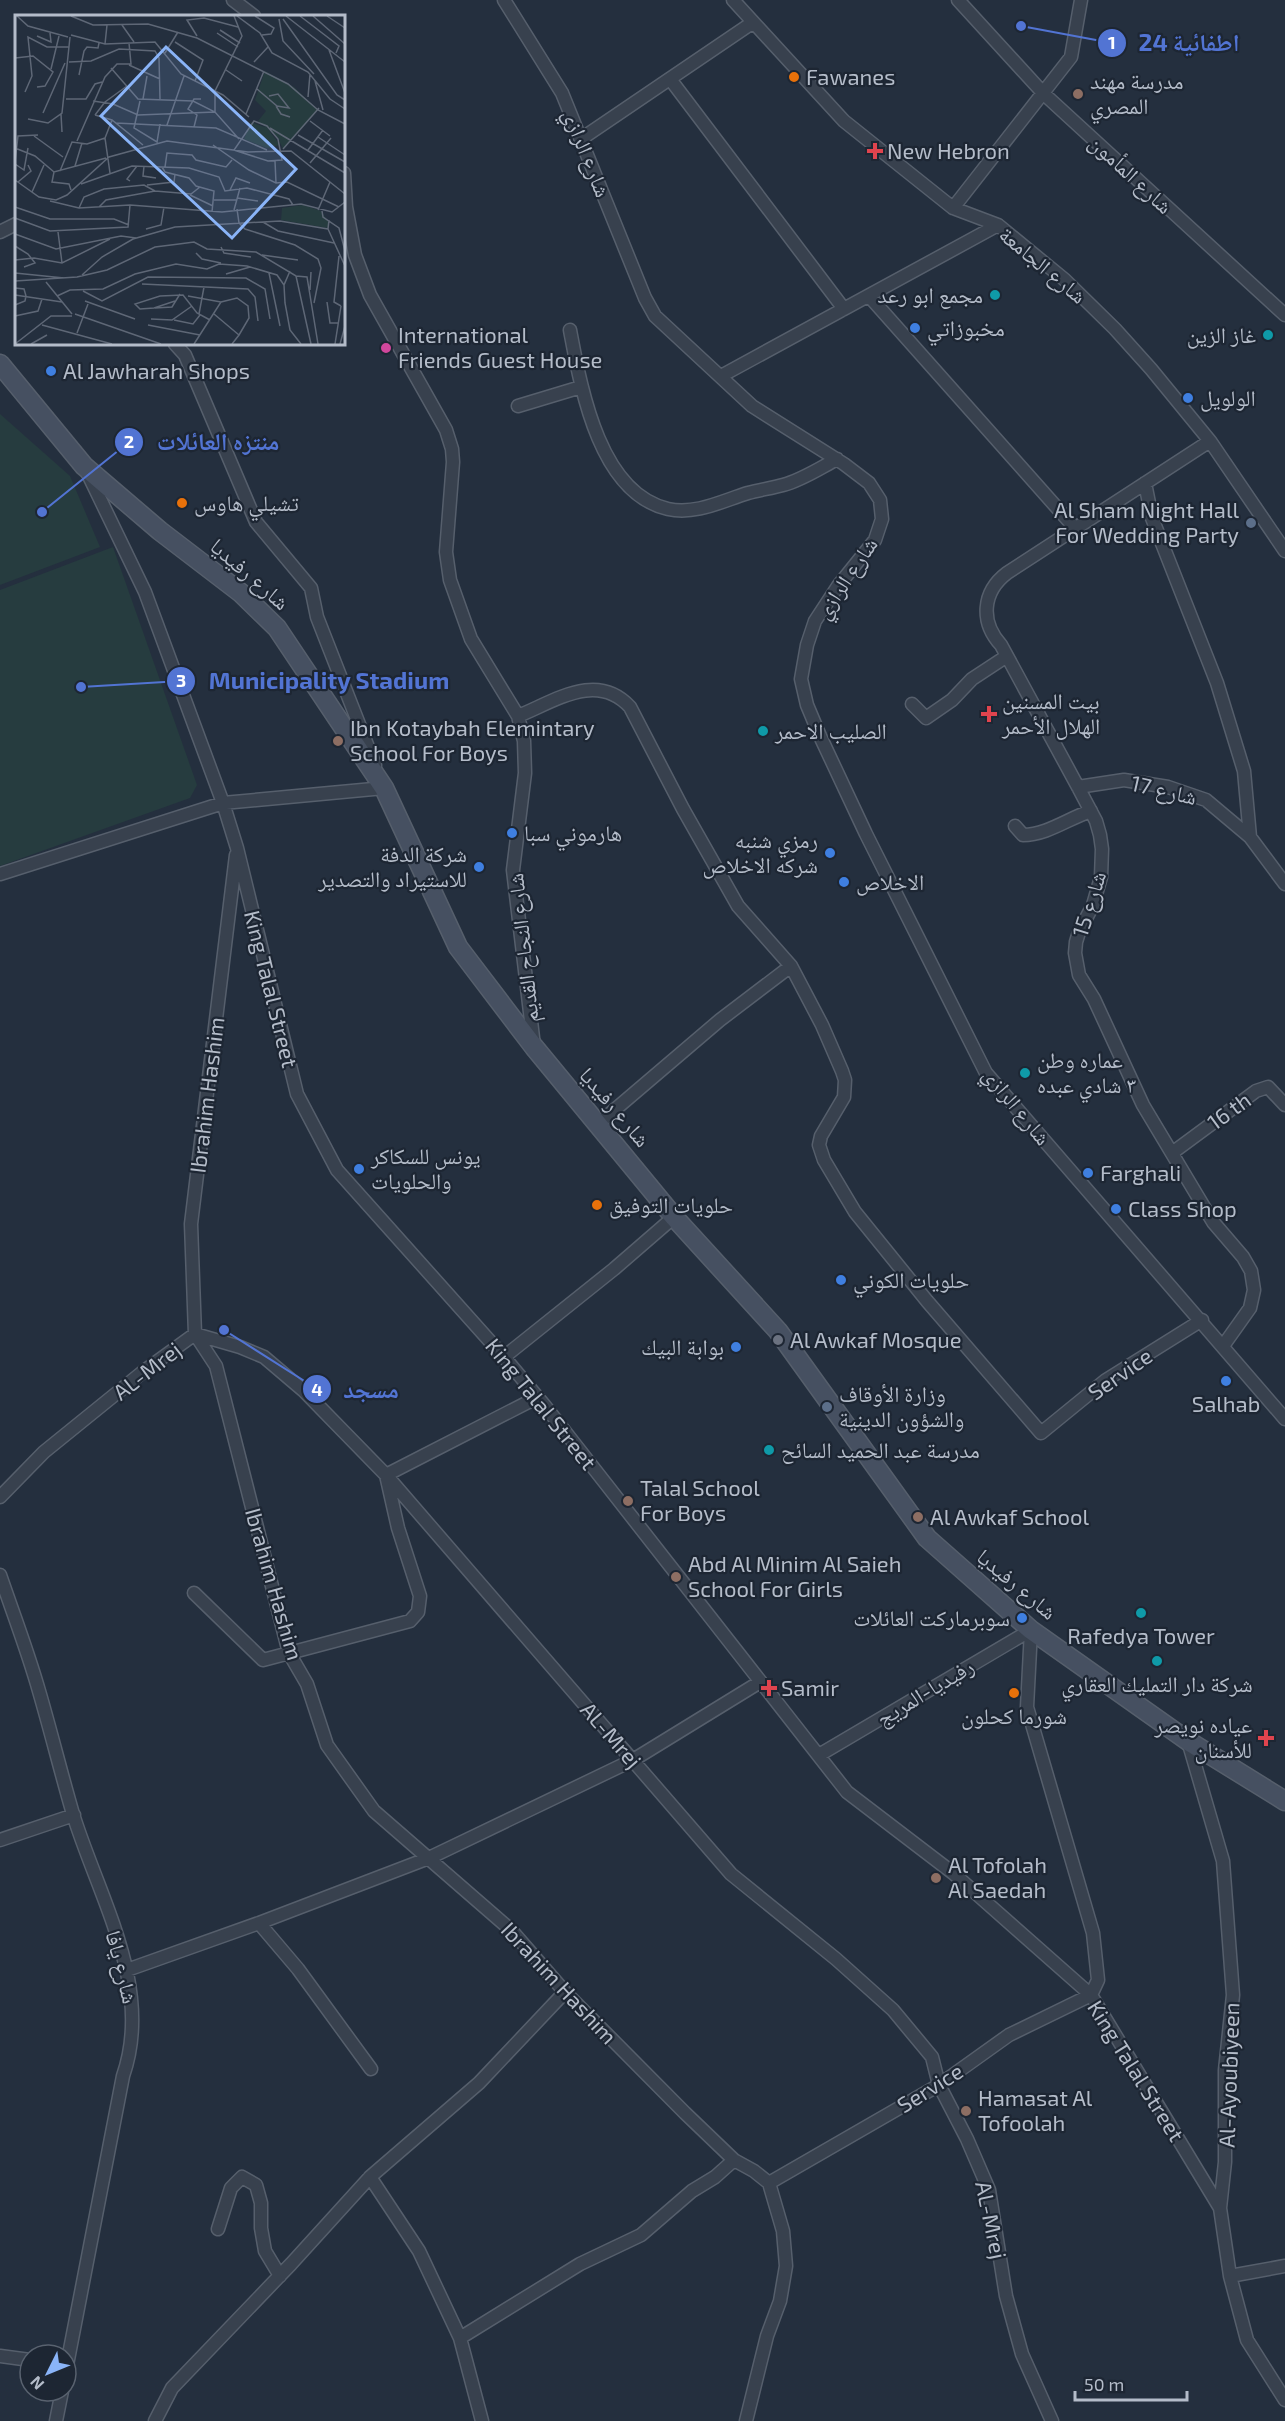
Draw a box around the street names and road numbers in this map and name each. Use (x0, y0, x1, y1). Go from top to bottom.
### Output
street label: شارع الرازي (553, 105, 617, 203)
street label: شارع المأمون (1083, 128, 1179, 220)
street label: شارع الجامعة (993, 220, 1093, 310)
street label: شارع رفيديا (205, 532, 295, 616)
street label: شارع الرازي (808, 532, 887, 626)
street label: شارع 17 (1128, 769, 1200, 811)
street label: شارع 15 (1066, 868, 1112, 940)
street label: شارع النجاح القديم (501, 872, 546, 1024)
street label: King Talal Street (240, 907, 304, 1070)
street label: Ibrahim Hashim (184, 1015, 228, 1174)
street label: شارع رفيديا (573, 1061, 657, 1153)
street label: شارع الرازي (974, 1061, 1057, 1153)
street label: 16 th (1202, 1086, 1255, 1135)
street label: King Talal Street (481, 1332, 603, 1474)
street label: AL-Mrej (107, 1336, 186, 1406)
street label: Service (1082, 1342, 1157, 1405)
street label: Ibrahim Hashim (241, 1505, 309, 1663)
street label: شارع رفيديا (971, 1542, 1063, 1626)
street label: رفيديا-المريج (871, 1652, 979, 1732)
street label: AL-Mrej (575, 1696, 647, 1773)
street label: Ibrahim Hashim (497, 1916, 623, 2049)
street label: شارع يافا (99, 1927, 145, 2007)
street label: King Talal Street (1083, 1995, 1191, 2146)
street label: Al-Ayoubiyeen (1212, 2002, 1244, 2148)
street label: Service (892, 2057, 967, 2117)
street label: AL-Mrej (970, 2178, 1013, 2261)

